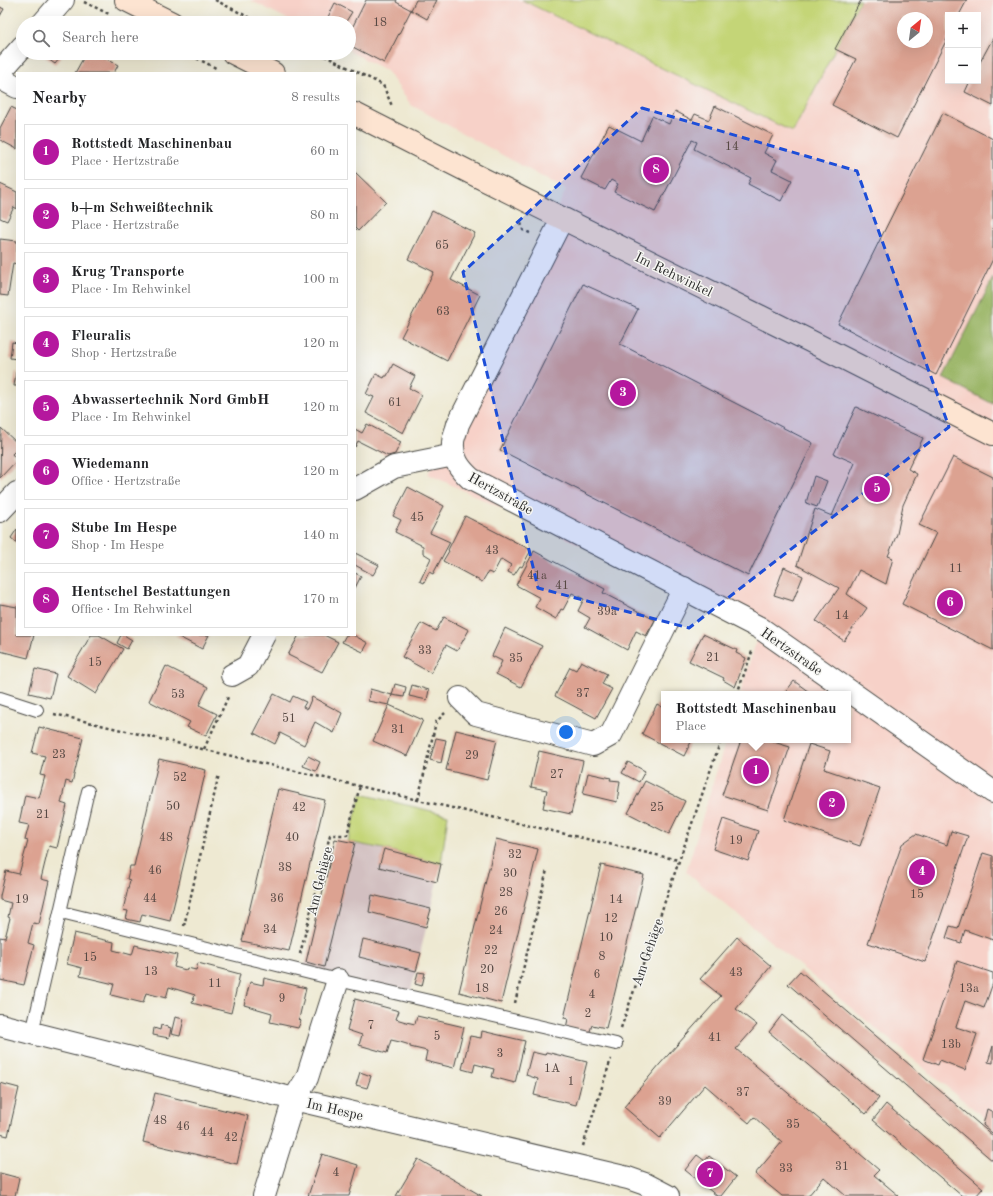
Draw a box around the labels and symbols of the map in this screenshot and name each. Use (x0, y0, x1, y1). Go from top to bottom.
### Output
north arrow (897, 12, 933, 48)
house number: 18 (373, 17, 387, 29)
house number: 14 (725, 141, 739, 153)
pin: 8 (643, 155, 669, 185)
house number: 65 (435, 239, 449, 252)
street label: Im Rehwinkel (633, 250, 715, 300)
house number: 63 (436, 306, 450, 318)
pin: 3 (610, 378, 636, 408)
house number: 61 (388, 397, 402, 409)
street label: Hertzstraße (466, 470, 535, 517)
pin: 5 (864, 474, 890, 504)
house number: 45 (410, 511, 424, 524)
house number: 43 (485, 545, 499, 557)
house number: 11 (949, 563, 963, 575)
house number: 41a (527, 570, 547, 582)
house number: 41 (555, 580, 569, 592)
pin: 6 (937, 588, 963, 618)
house number: 39a (597, 606, 617, 618)
house number: 14 (835, 610, 849, 622)
street label: Hertzstraße (758, 626, 825, 678)
house number: 33 (418, 645, 432, 657)
house number: 35 (509, 652, 523, 665)
house number: 21 (706, 652, 720, 664)
house number: 15 (88, 656, 102, 669)
house number: 53 (171, 688, 185, 701)
house number: 37 (576, 688, 590, 700)
house number: 51 (282, 712, 296, 725)
your location (556, 722, 576, 742)
house number: 31 (391, 724, 405, 736)
house number: 23 (52, 749, 66, 761)
house number: 29 (465, 750, 479, 762)
pin: 1 (743, 756, 769, 786)
house number: 27 (550, 769, 564, 781)
house number: 52 (173, 771, 187, 784)
pin: 2 (819, 789, 845, 819)
house number: 50 (166, 800, 180, 813)
house number: 25 (650, 801, 664, 814)
house number: 42 (292, 802, 306, 814)
house number: 21 (36, 809, 50, 821)
house number: 48 (159, 832, 173, 844)
house number: 40 (285, 832, 299, 844)
house number: 19 (729, 835, 743, 847)
street label: Am Gehäge (305, 845, 335, 917)
house number: 32 (508, 849, 522, 861)
pin: 4 (909, 857, 935, 887)
house number: 38 (278, 862, 292, 874)
house number: 46 (148, 865, 162, 877)
house number: 30 (503, 868, 517, 880)
house number: 28 (499, 887, 513, 899)
house number: 15 (910, 888, 924, 901)
house number: 44 (143, 893, 157, 905)
house number: 36 (270, 893, 284, 905)
house number: 19 (15, 894, 29, 906)
house number: 14 (609, 894, 623, 906)
house number: 26 (494, 906, 508, 918)
house number: 12 (604, 913, 618, 925)
street label: Am Gehäge (630, 917, 666, 988)
house number: 34 (263, 924, 277, 936)
house number: 24 (489, 925, 503, 937)
house number: 10 (599, 932, 613, 944)
house number: 22 (484, 945, 498, 957)
house number: 15 (83, 951, 97, 964)
house number: 8 (599, 951, 606, 963)
house number: 20 (480, 964, 494, 976)
house number: 13 (144, 966, 158, 978)
house number: 43 (729, 967, 743, 979)
house number: 6 (594, 969, 601, 981)
house number: 11 (208, 978, 222, 990)
house number: 18 (475, 983, 489, 995)
house number: 13a (959, 983, 979, 995)
house number: 4 (589, 989, 596, 1001)
house number: 9 (279, 993, 285, 1005)
house number: 2 (585, 1008, 591, 1020)
house number: 7 (368, 1020, 374, 1032)
house number: 5 (434, 1030, 441, 1043)
house number: 41 (708, 1032, 722, 1044)
house number: 13b (941, 1039, 961, 1051)
house number: 3 (497, 1048, 503, 1060)
house number: 1A (544, 1063, 560, 1075)
house number: 1 (568, 1076, 574, 1088)
house number: 37 (736, 1087, 750, 1099)
house number: 39 (658, 1096, 672, 1108)
street label: Im Hespe (305, 1097, 365, 1123)
house number: 48 (153, 1115, 167, 1127)
house number: 35 (786, 1118, 800, 1131)
house number: 46 (176, 1121, 190, 1133)
house number: 44 (200, 1127, 214, 1139)
house number: 42 (224, 1132, 238, 1144)
pin: 7 (697, 1159, 723, 1189)
house number: 31 (835, 1161, 849, 1173)
house number: 33 (779, 1163, 793, 1175)
house number: 4 (333, 1167, 340, 1179)

